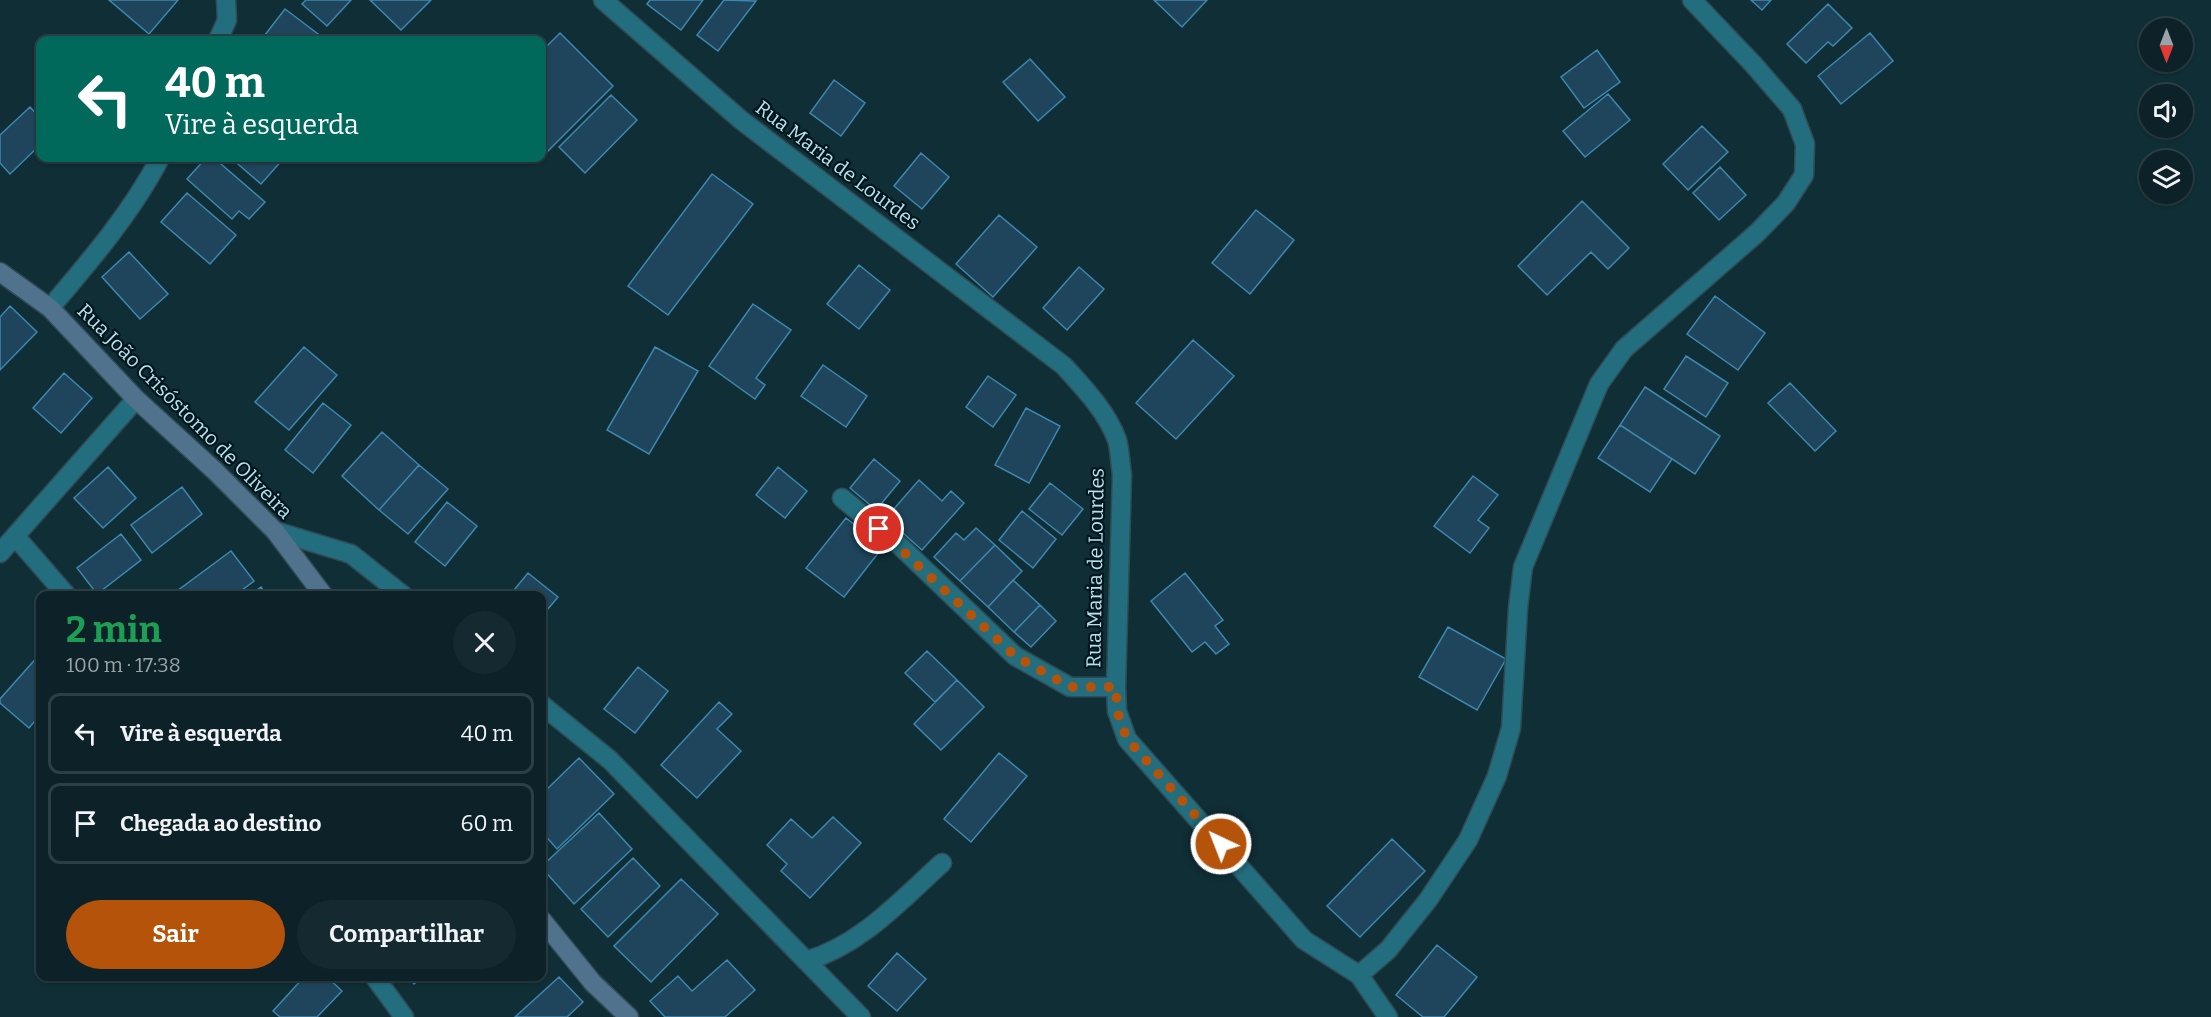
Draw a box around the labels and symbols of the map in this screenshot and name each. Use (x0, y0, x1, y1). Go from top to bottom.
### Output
north arrow (2139, 18, 2193, 72)
street label: Rua Maria de Lourdes (751, 95, 925, 235)
street label: Rua João Crisóstomo de Oliveira (73, 299, 298, 524)
street label: Rua Maria de Lourdes (1081, 468, 1109, 668)
pin (853, 503, 904, 554)
position arrow (1189, 812, 1253, 876)

